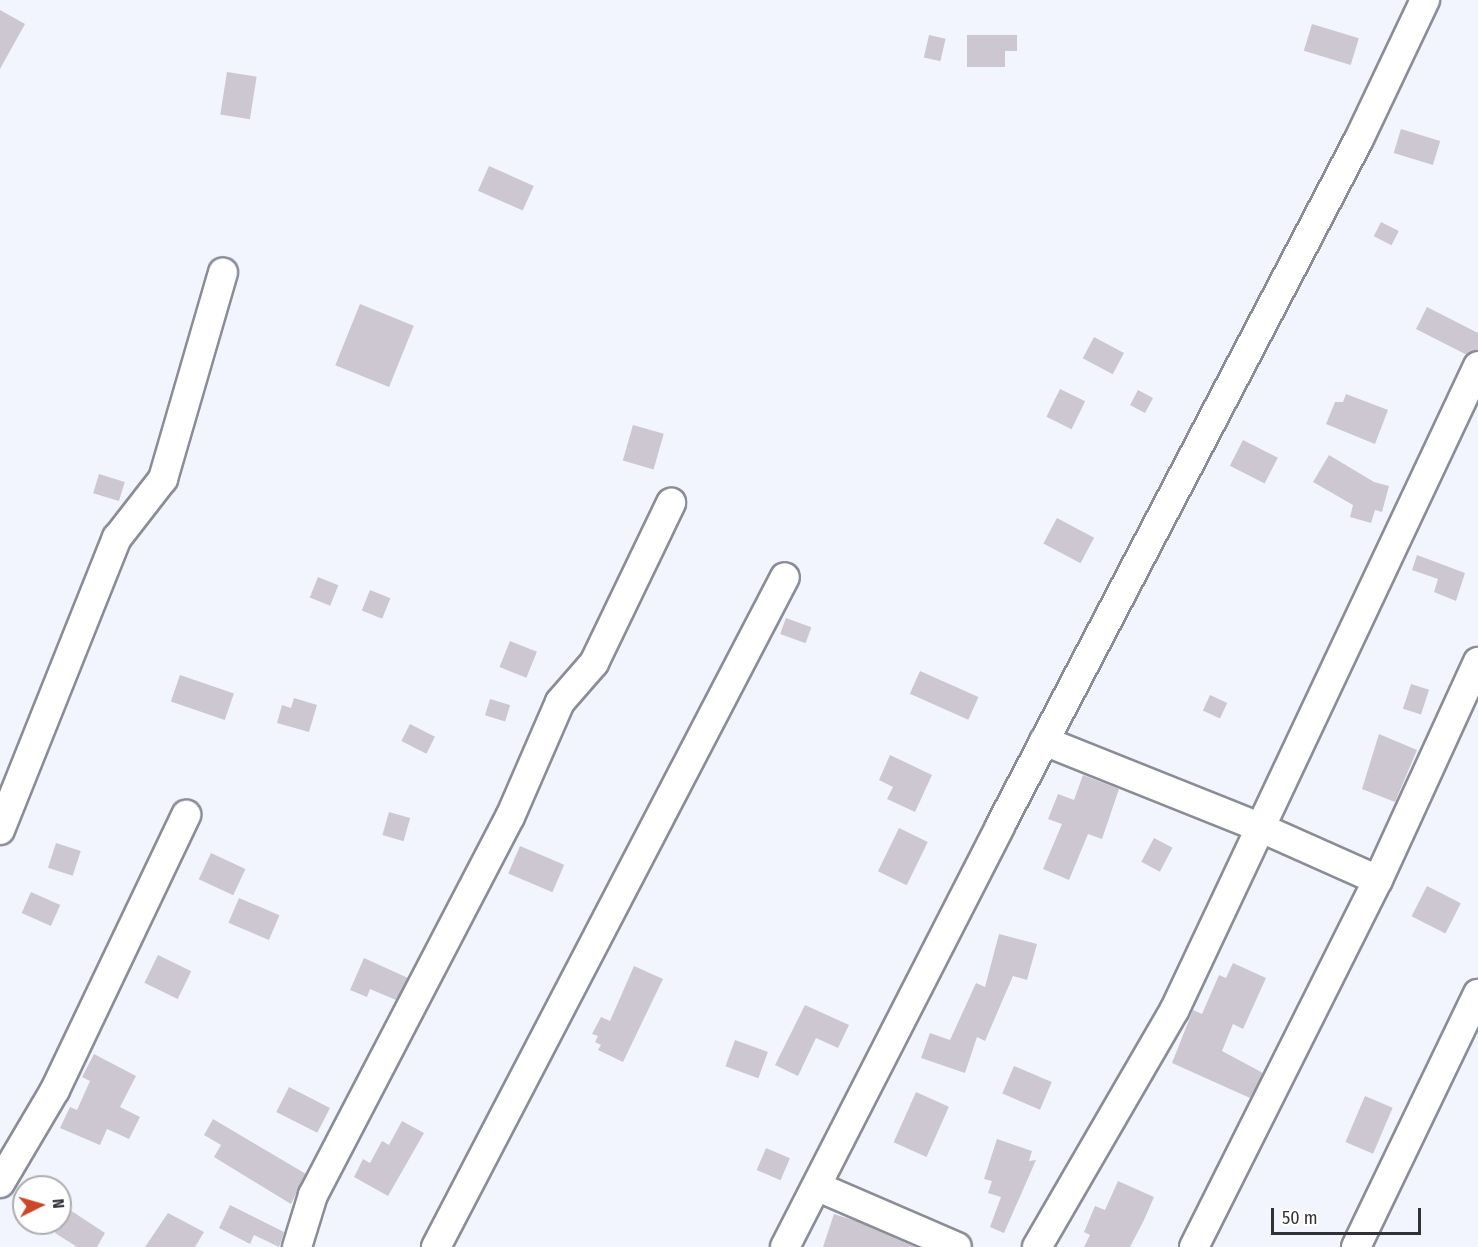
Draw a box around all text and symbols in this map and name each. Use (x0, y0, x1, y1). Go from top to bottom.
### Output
north arrow (12, 1175, 72, 1235)
scale bar (1274, 1196, 1424, 1234)
text: N (49, 1198, 68, 1209)
text: 50 m (1282, 1207, 1318, 1229)

